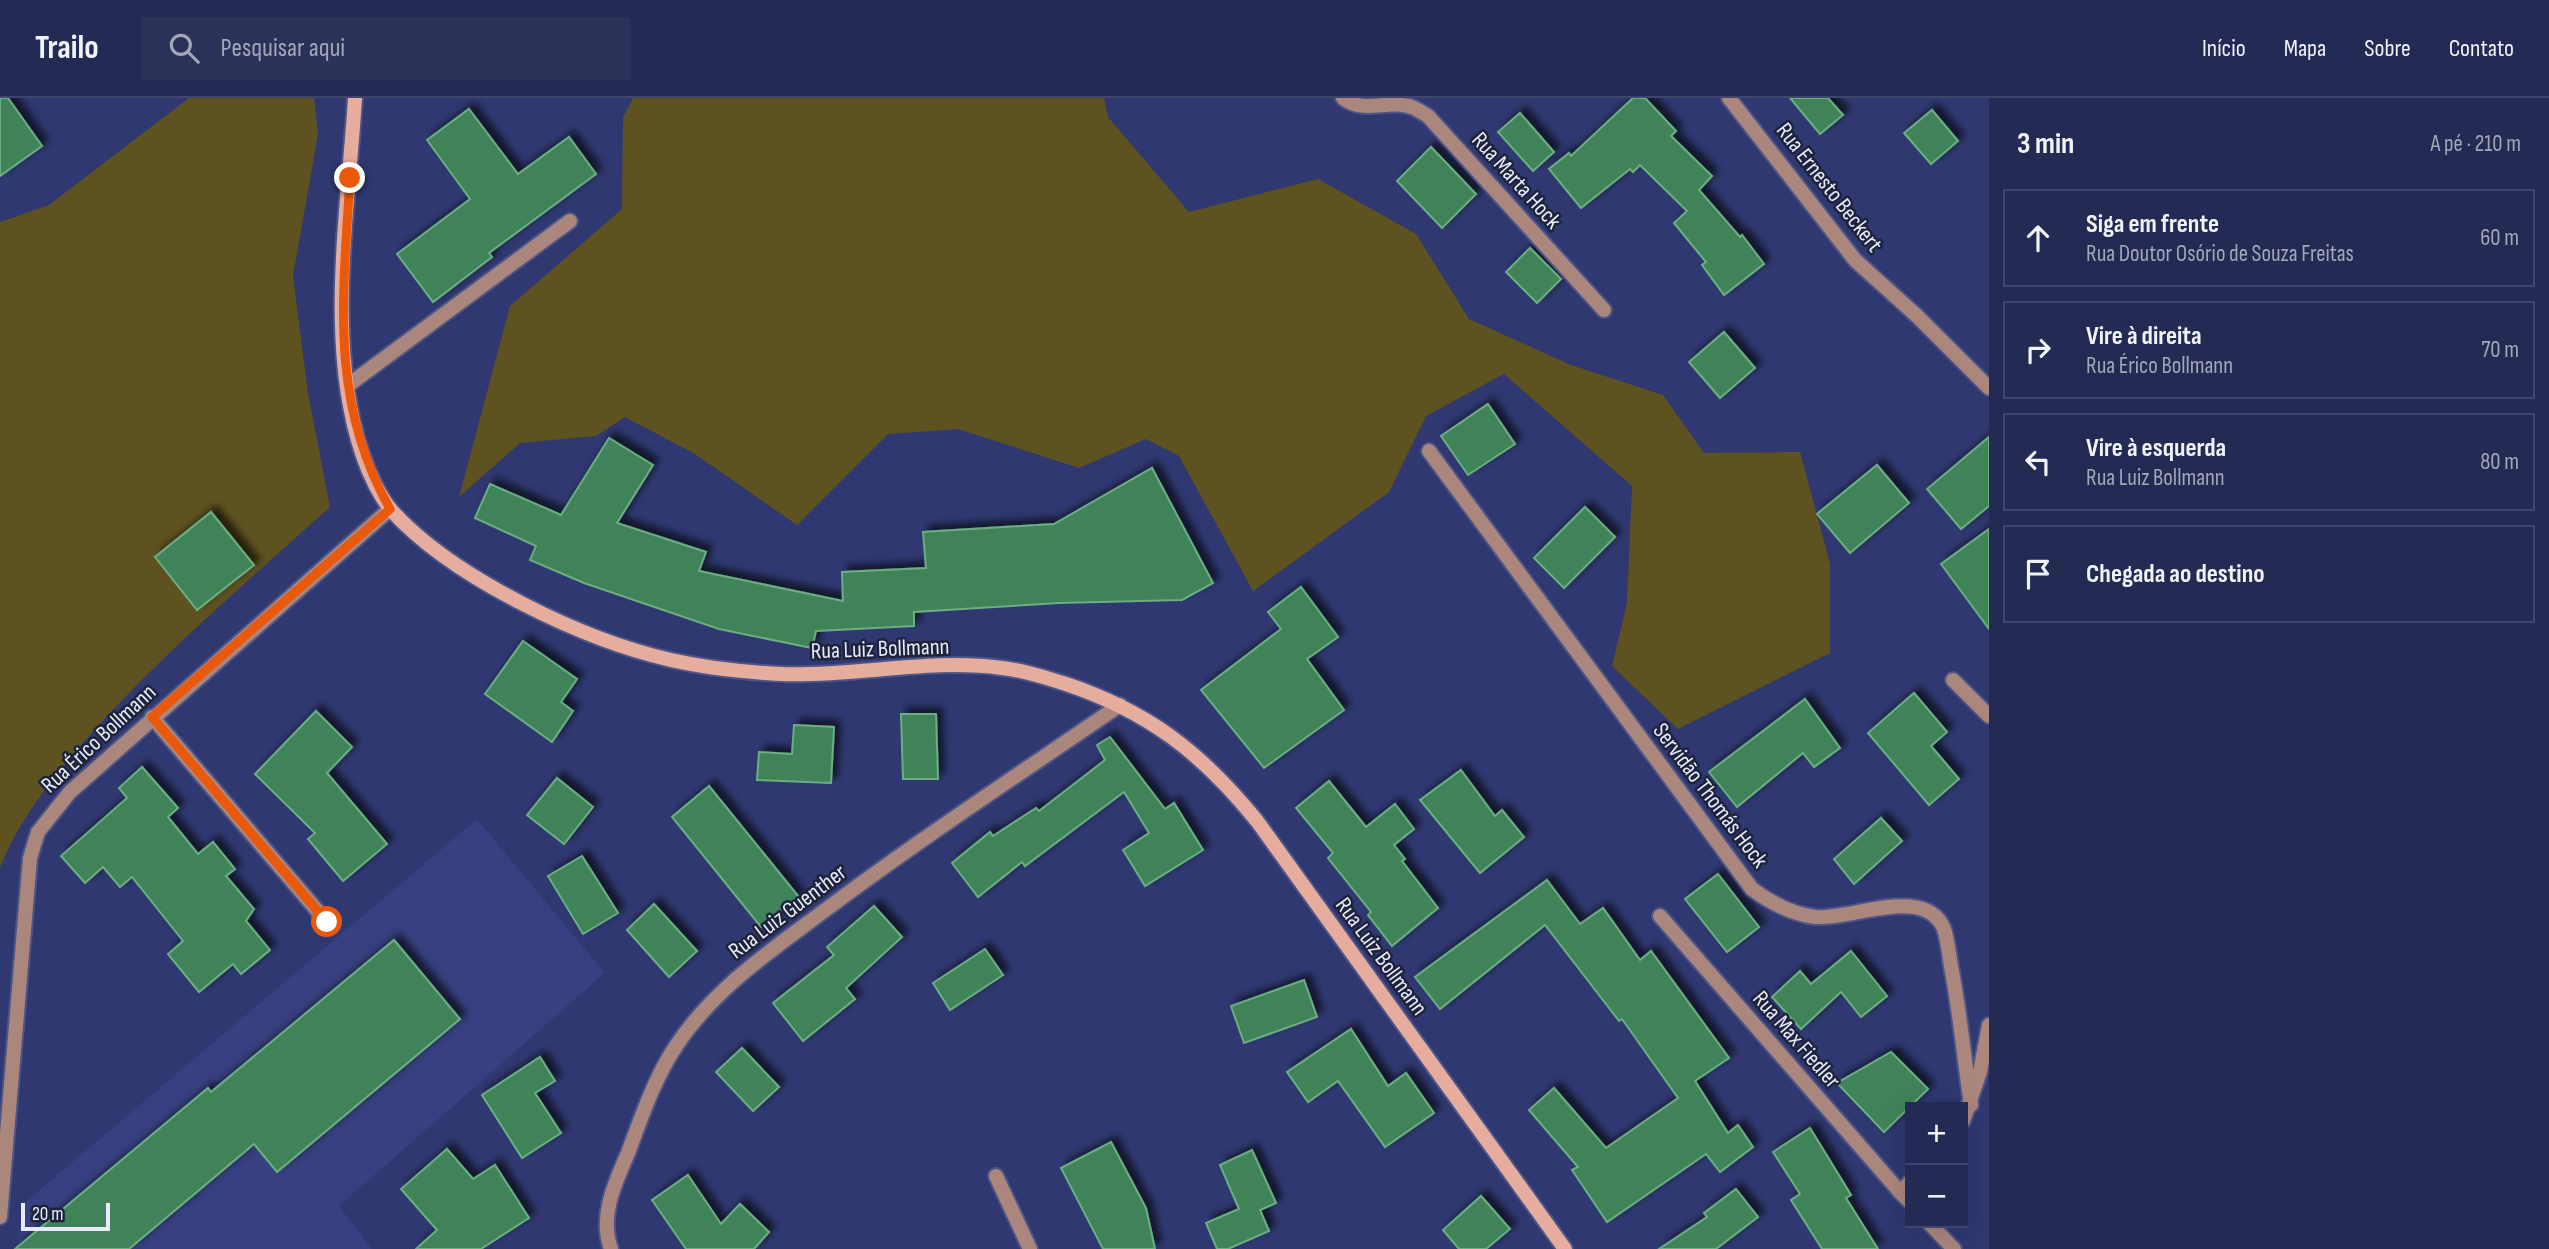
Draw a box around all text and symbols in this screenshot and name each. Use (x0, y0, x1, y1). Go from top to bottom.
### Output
search box (141, 17, 631, 80)
text: Trailo (35, 28, 99, 68)
icon: search (165, 29, 203, 67)
text: Pesquisar aqui (221, 33, 345, 64)
text: Início (2202, 34, 2246, 63)
text: Mapa (2284, 34, 2326, 63)
text: Sobre (2364, 34, 2411, 63)
text: Contato (2449, 34, 2514, 63)
street label: Rua Ernesto Beckert (1770, 117, 1888, 258)
street label: Rua Marta Hock (1465, 126, 1567, 235)
text: 3 min (2017, 126, 2074, 162)
text: A pé · 210 m (2431, 130, 2521, 158)
route end (334, 162, 365, 193)
text: Siga em frente (2086, 209, 2219, 240)
icon: ahead (2019, 219, 2057, 257)
text: 60 m (2480, 224, 2519, 252)
text: Rua Doutor Osório de Souza Freitas (2086, 240, 2354, 268)
text: Vire à direita (2086, 321, 2202, 352)
icon: right (2019, 331, 2057, 369)
text: 70 m (2481, 336, 2519, 364)
text: Rua Érico Bollmann (2086, 352, 2233, 380)
text: Vire à esquerda (2086, 433, 2226, 464)
icon: left (2019, 443, 2057, 481)
text: 80 m (2480, 448, 2519, 476)
text: Rua Luiz Bollmann (2086, 464, 2225, 492)
icon: arrive (2019, 555, 2057, 593)
text: Chegada ao destino (2086, 559, 2265, 590)
street label: Rua Luiz Bollmann (810, 633, 950, 665)
street label: Rua Érico Bollmann (35, 678, 162, 799)
street label: Servidão Thomás Hock (1647, 718, 1774, 874)
street label: Rua Luiz Guenther (723, 858, 852, 965)
street label: Rua Luiz Bollmann (1329, 892, 1433, 1021)
route start (311, 906, 342, 937)
street label: Rua Max Fiedler (1746, 985, 1846, 1094)
map controls (1905, 1102, 1968, 1228)
button: + (1905, 1102, 1968, 1165)
button: − (1905, 1165, 1968, 1228)
scale bar (21, 1200, 110, 1232)
text: 20 m (32, 1203, 64, 1226)

